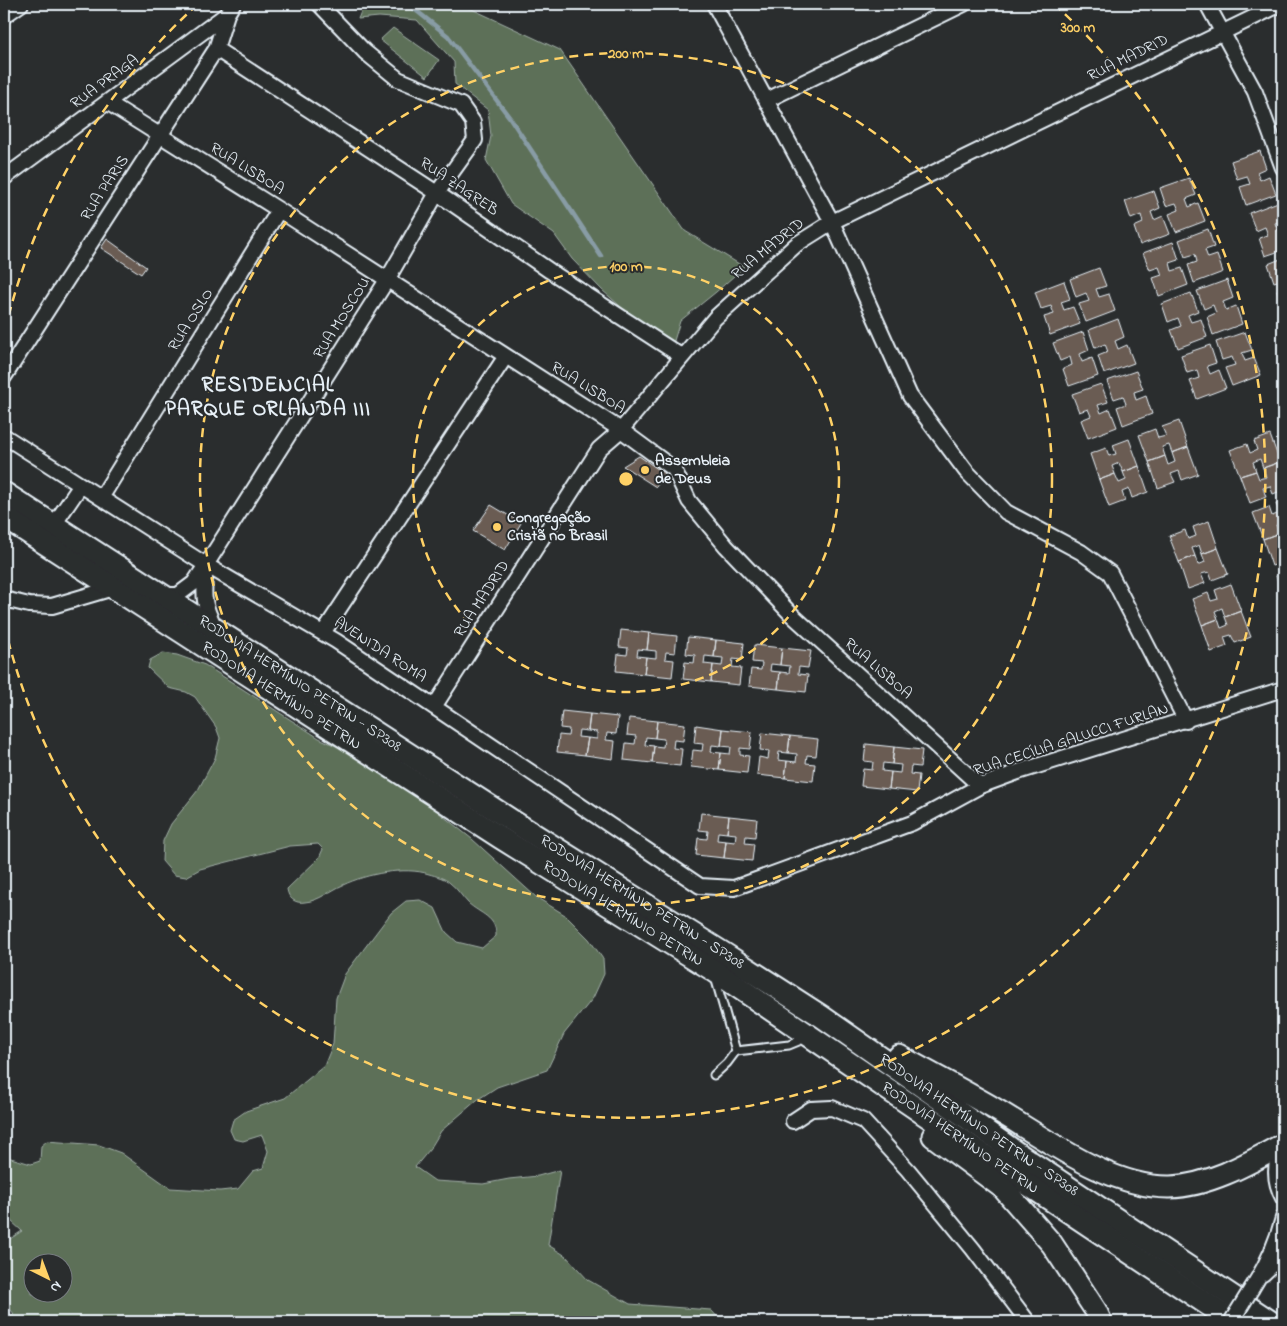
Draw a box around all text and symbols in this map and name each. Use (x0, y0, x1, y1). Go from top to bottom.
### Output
text: 300 m (1060, 17, 1096, 39)
street label: RUA MADRID (1083, 28, 1173, 88)
text: 200 m (607, 43, 644, 65)
street label: RUA PRAGA (66, 49, 144, 115)
street label: RUA LISBOA (205, 137, 289, 201)
street label: RUA PARIS (75, 150, 135, 226)
street label: RUA ZAGREB (415, 152, 504, 223)
street label: RUA MADRID (726, 212, 810, 286)
text: 100 m (609, 256, 643, 278)
street label: RUA MOSCOU (307, 273, 377, 363)
street label: RUA OSLO (162, 284, 220, 356)
street label: RUA LISBOA (546, 356, 630, 420)
district label: RESIDENCIAL PARQUE ORLANDA III (165, 371, 371, 425)
place label: Assembleia de Deus (655, 449, 730, 491)
marker: Assembleia de Deus (639, 464, 651, 476)
centre of rings (617, 470, 635, 488)
place label: Congregação Cristã no Brasil (507, 506, 608, 548)
marker: Congregação Cristã no Brasil (491, 521, 503, 533)
street label: RUA MADRID (448, 556, 516, 642)
street label: RODOVIA HERMÍNIO PETRIN - SP308 (195, 611, 405, 757)
street label: AVENIDA ROMA (329, 611, 431, 689)
street label: RUA LISBOA (838, 632, 918, 706)
street label: RODOVIA HERMÍNIO PETRIN (198, 637, 364, 755)
street label: RUA CECÍLIA GALUCCI FURLAN (970, 697, 1172, 783)
street label: RODOVIA HERMÍNIO PETRIN - SP308 (535, 831, 747, 973)
street label: RODOVIA HERMÍNIO PETRIN (539, 857, 707, 971)
street label: RODOVIA HERMÍNIO PETRIN - SP308 (876, 1050, 1082, 1202)
street label: RODOVIA HERMÍNIO PETRIN (878, 1078, 1042, 1198)
north arrow (22, 1254, 72, 1304)
text: N (45, 1276, 66, 1298)

